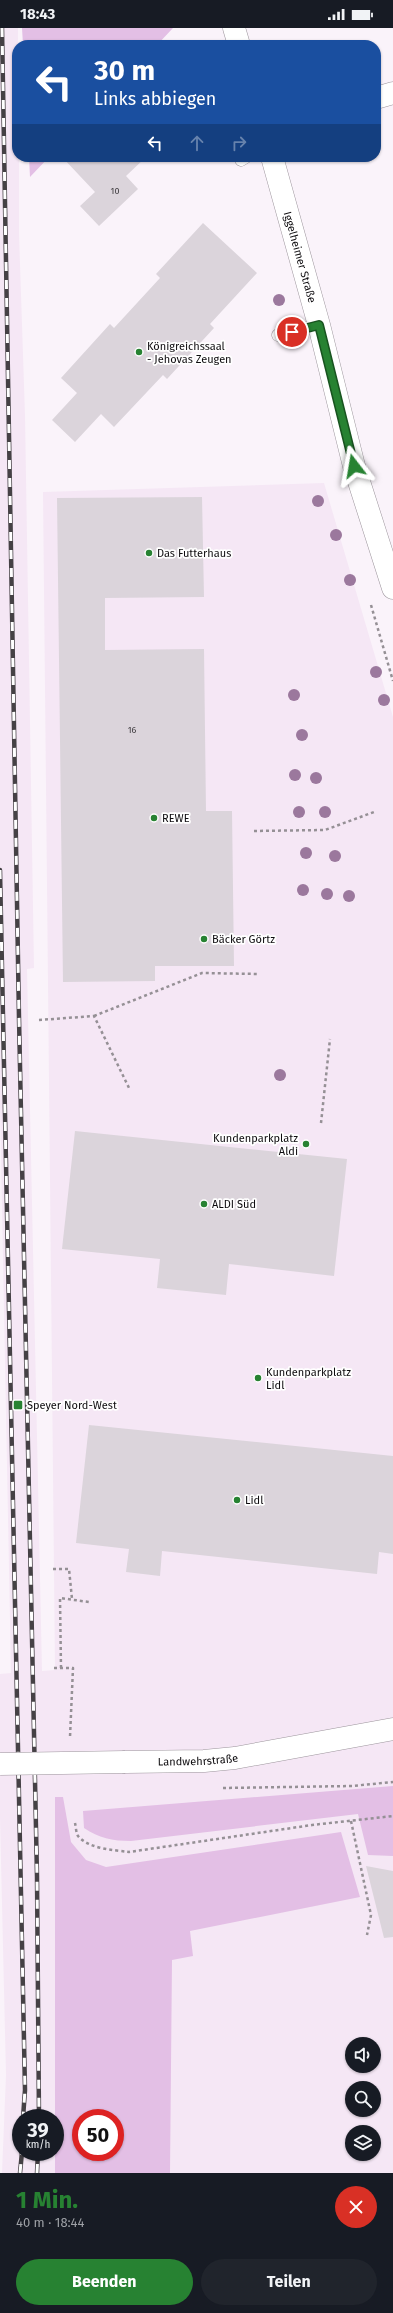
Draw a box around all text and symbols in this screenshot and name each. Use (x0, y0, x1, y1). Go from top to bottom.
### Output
text: 18:43 (20, 5, 55, 23)
text: 30 m (94, 54, 155, 87)
icon: left (28, 56, 80, 108)
text: Links abbiegen (94, 88, 216, 110)
icon: left (144, 132, 166, 154)
icon: ahead (186, 132, 208, 154)
icon: right (228, 132, 250, 154)
house number: 10 (111, 186, 119, 196)
street label: Iggelheimer Straße (281, 210, 319, 304)
pin (275, 315, 309, 349)
icon: arrive (281, 321, 303, 343)
place label: Königreichssaal - Jehovas Zeugen (147, 340, 232, 366)
marker: Königreichssaal - Jehovas Zeugen (134, 347, 144, 357)
position arrow (333, 445, 375, 487)
place label: Das Futterhaus (157, 547, 231, 560)
marker: Das Futterhaus (144, 548, 154, 558)
house number: 16 (128, 725, 137, 735)
place label: REWE (162, 812, 190, 825)
marker: REWE (149, 813, 159, 823)
place label: Bäcker Görtz (212, 933, 275, 946)
marker: Bäcker Görtz (199, 934, 209, 944)
place label: Kundenparkplatz Aldi (213, 1132, 298, 1158)
marker: Kundenparkplatz Aldi (301, 1139, 311, 1149)
place label: ALDI Süd (212, 1198, 256, 1211)
marker: ALDI Süd (199, 1199, 209, 1209)
place label: Kundenparkplatz Lidl (266, 1366, 351, 1392)
marker: Kundenparkplatz Lidl (253, 1373, 263, 1383)
marker: Speyer Nord-West (12, 1399, 24, 1411)
place label: Speyer Nord-West (27, 1399, 117, 1412)
place label: Lidl (245, 1494, 263, 1507)
marker: Lidl (232, 1495, 242, 1505)
street label: Landwehrstraße (158, 1752, 239, 1769)
map controls (345, 2037, 381, 2161)
button: sound (345, 2037, 381, 2073)
button: search (345, 2081, 381, 2117)
speed limit sign: 50 (72, 2109, 124, 2161)
text: 39 (27, 2118, 49, 2142)
button: layers (345, 2125, 381, 2161)
text: km/h (26, 2139, 50, 2151)
text: 1 Min. (16, 2186, 78, 2214)
button: close (335, 2186, 377, 2228)
text: 40 m · 18:44 (16, 2215, 84, 2230)
button: Beenden (16, 2259, 193, 2305)
button: Teilen (201, 2259, 377, 2305)

